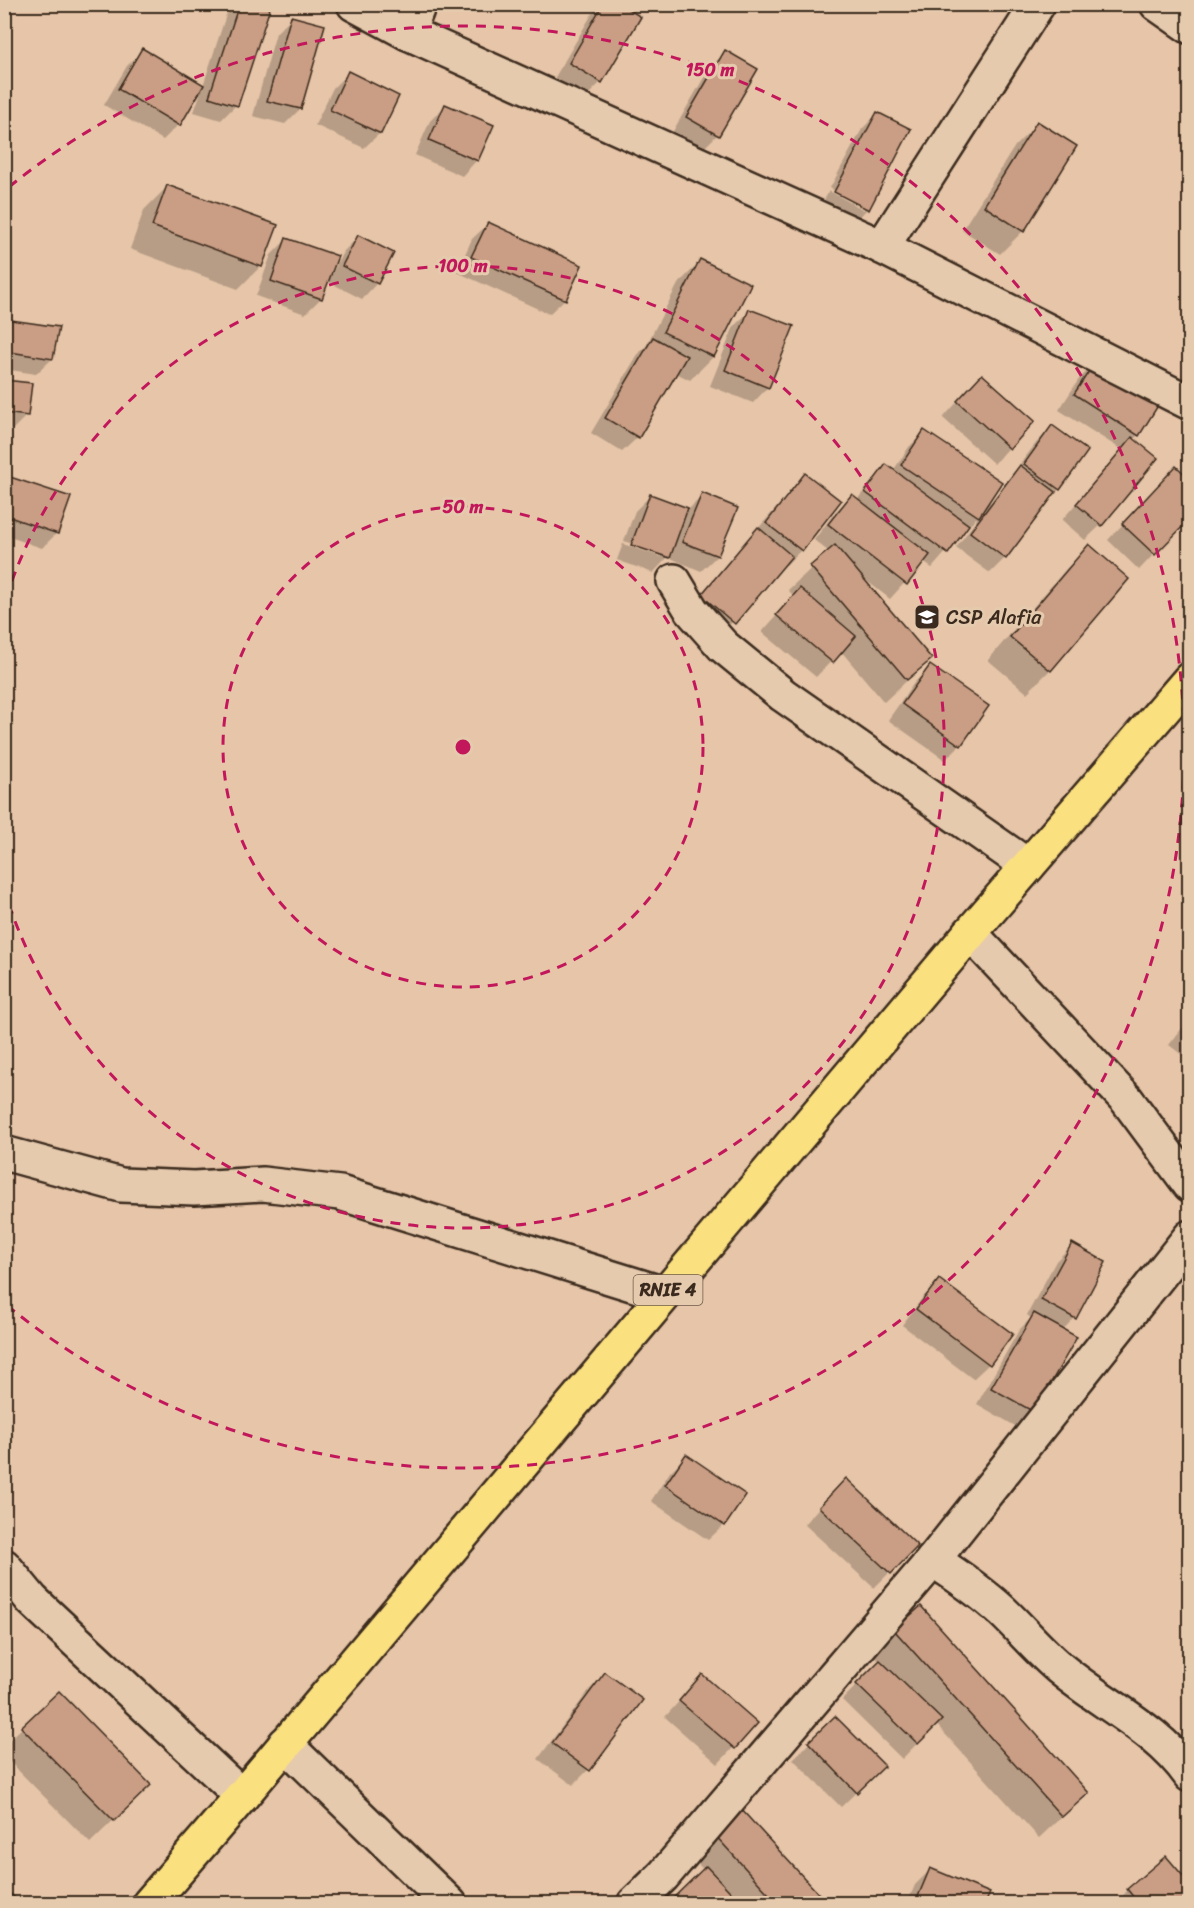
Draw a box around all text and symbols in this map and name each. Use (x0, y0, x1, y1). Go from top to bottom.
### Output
text: 150 m (686, 54, 734, 86)
text: 100 m (439, 250, 488, 282)
text: 50 m (443, 491, 484, 523)
place label: CSP Alafia (946, 600, 1042, 635)
school or university icon: CSP Alafia (912, 602, 942, 632)
centre of rings (453, 737, 473, 757)
road number: RNIE 4 (634, 1275, 702, 1305)

